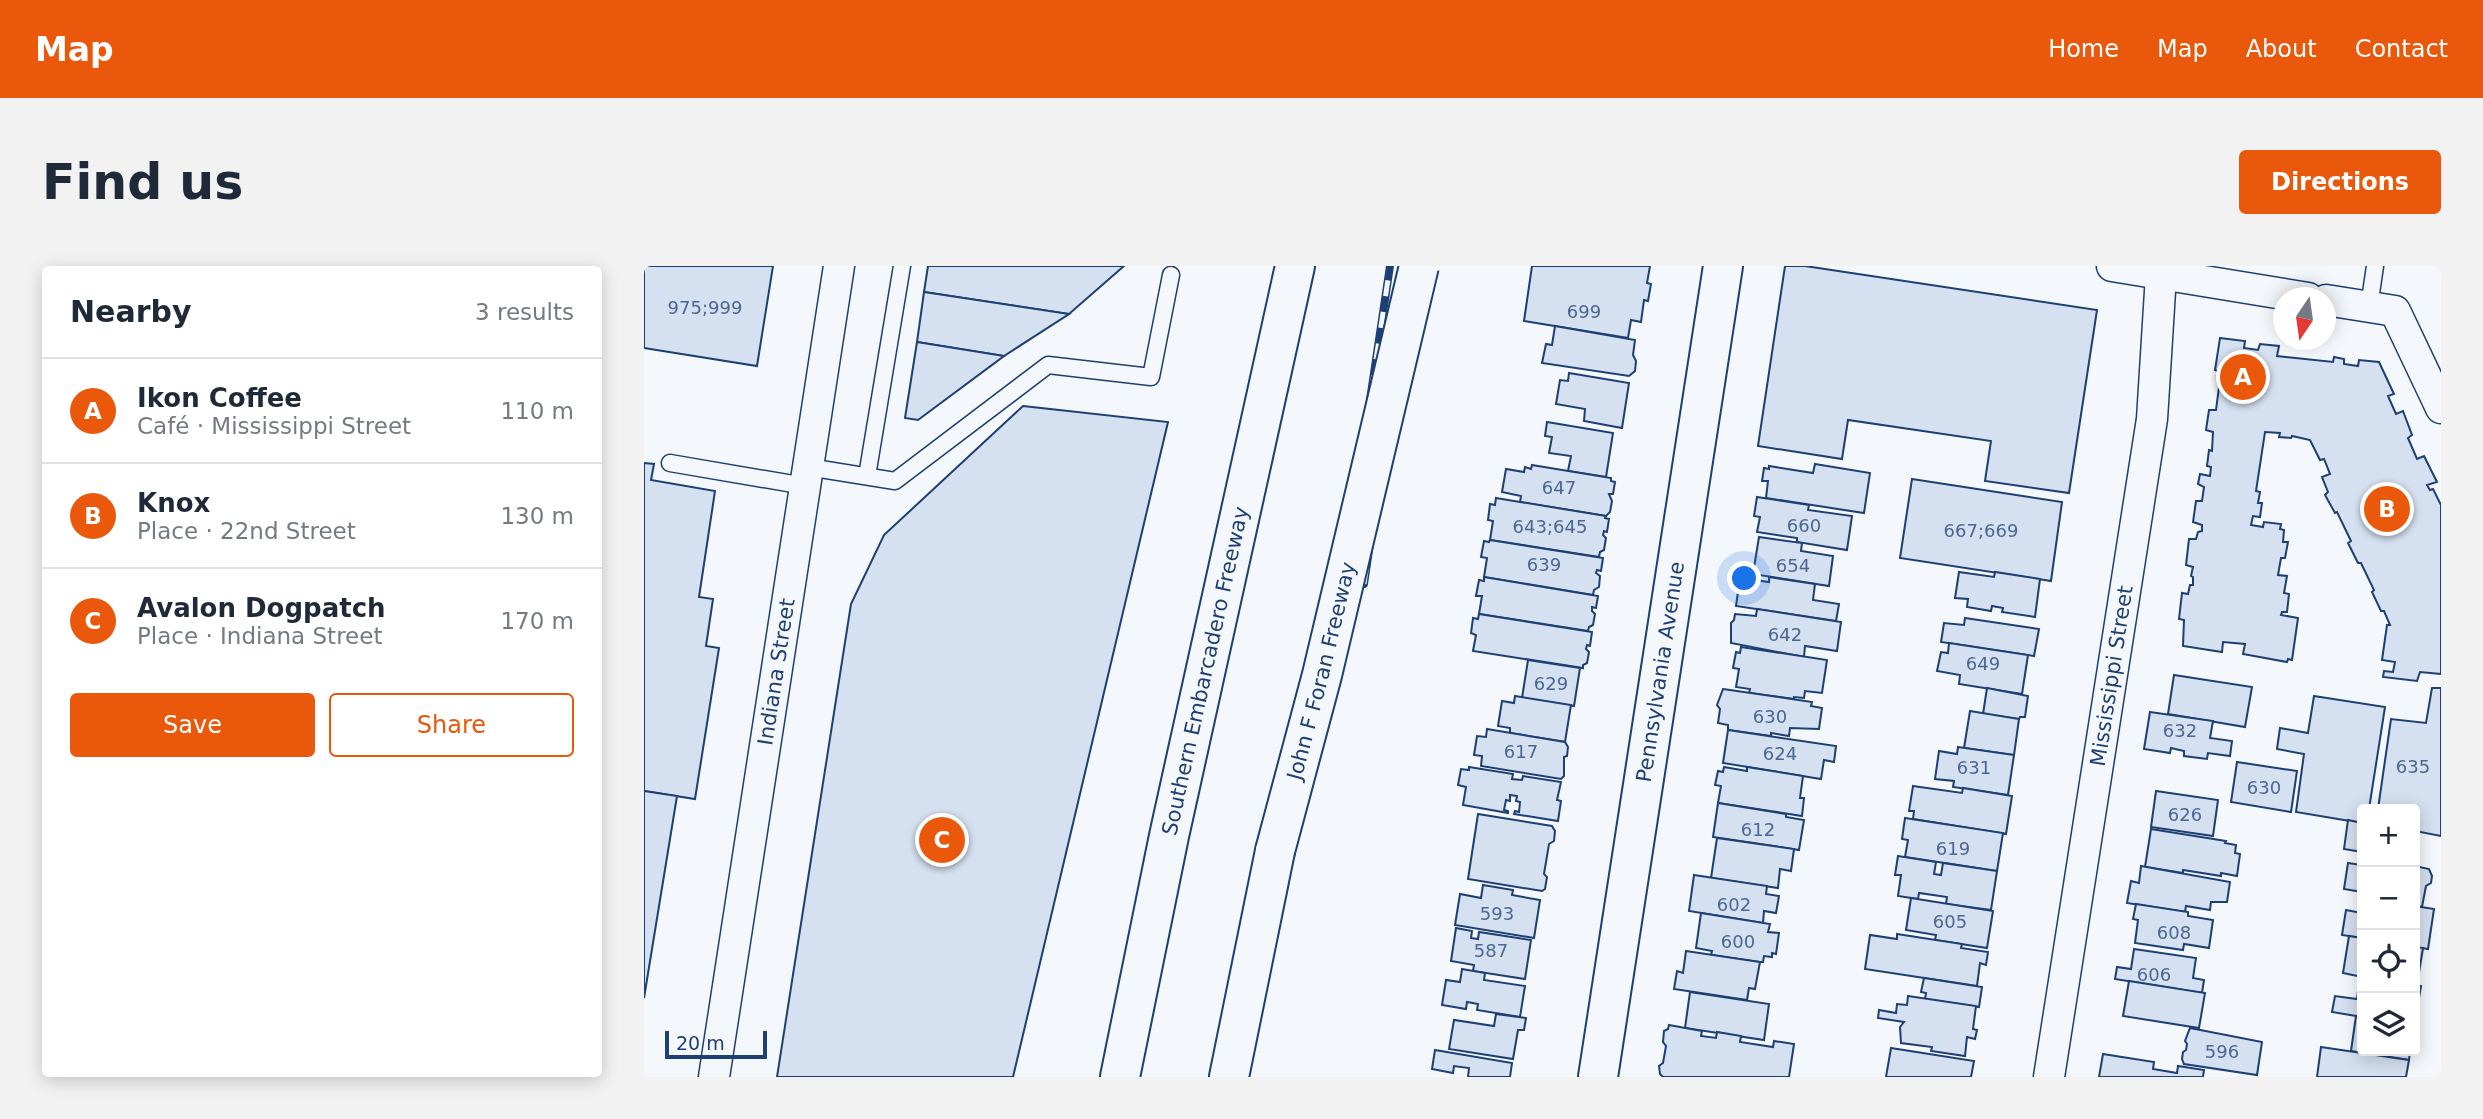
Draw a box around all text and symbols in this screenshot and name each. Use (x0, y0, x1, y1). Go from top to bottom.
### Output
text: Map (35, 30, 114, 69)
text: Home (2048, 35, 2119, 63)
text: Map (2157, 35, 2208, 63)
text: About (2246, 35, 2317, 63)
text: Contact (2355, 35, 2448, 63)
button: Directions (2239, 150, 2441, 214)
text: Find us (42, 154, 243, 211)
north arrow (2273, 287, 2336, 350)
text: Nearby (70, 294, 192, 329)
house number: 975;999 (668, 297, 742, 318)
text: 3 results (475, 299, 574, 325)
house number: 699 (1567, 301, 1601, 322)
pin: A (2220, 351, 2266, 403)
text: Ikon Coffee (137, 383, 302, 413)
text: A (84, 398, 102, 424)
text: 110 m (500, 398, 574, 424)
text: Café · Mississippi Street (137, 413, 411, 439)
house number: 647 (1542, 477, 1576, 498)
pin: B (2364, 483, 2410, 535)
text: Knox (137, 488, 210, 518)
text: B (84, 503, 102, 529)
text: 130 m (500, 503, 574, 529)
street label: Southern Embarcadero Freeway (1158, 504, 1253, 838)
house number: 660 (1787, 515, 1821, 536)
house number: 643;645 (1513, 516, 1587, 537)
text: Place · 22nd Street (137, 518, 356, 544)
house number: 667;669 (1944, 520, 2018, 541)
house number: 639 (1527, 554, 1561, 575)
house number: 654 (1776, 555, 1810, 576)
street label: John F Foran Freeway (1282, 560, 1360, 785)
street label: Pennsylvania Avenue (1632, 560, 1689, 784)
your location (1727, 561, 1761, 595)
street label: Mississippi Street (2086, 584, 2138, 768)
text: Avalon Dogpatch (137, 593, 386, 623)
street label: Indiana Street (753, 597, 800, 747)
text: C (85, 608, 101, 634)
text: 170 m (500, 608, 574, 634)
text: Place · Indiana Street (137, 623, 382, 649)
house number: 642 (1768, 624, 1802, 645)
house number: 649 (1966, 653, 2000, 674)
house number: 629 (1534, 673, 1568, 694)
button: Save (70, 693, 315, 757)
button: Share (329, 693, 574, 757)
house number: 630 (1753, 706, 1787, 727)
house number: 632 (2163, 720, 2197, 741)
house number: 617 (1504, 741, 1538, 762)
house number: 624 (1763, 743, 1797, 764)
house number: 635 (2396, 756, 2430, 777)
house number: 631 (1957, 757, 1991, 778)
house number: 630 (2247, 777, 2281, 798)
house number: 626 (2168, 804, 2202, 825)
map controls (2357, 804, 2420, 1056)
button: + (2357, 804, 2420, 867)
pin: C (919, 814, 965, 866)
house number: 612 (1741, 819, 1775, 840)
house number: 619 (1936, 838, 1970, 859)
button: − (2357, 867, 2420, 930)
house number: 602 (1717, 894, 1751, 915)
house number: 593 (1480, 903, 1514, 924)
house number: 605 (1933, 911, 1967, 932)
house number: 608 (2157, 922, 2191, 943)
button: locate (2357, 930, 2420, 993)
house number: 600 (1721, 931, 1755, 952)
house number: 587 (1474, 940, 1508, 961)
house number: 606 (2137, 964, 2171, 985)
button: layers (2357, 993, 2420, 1056)
scale bar (665, 1028, 766, 1060)
text: 20 m (676, 1032, 725, 1054)
house number: 596 (2205, 1041, 2239, 1062)

